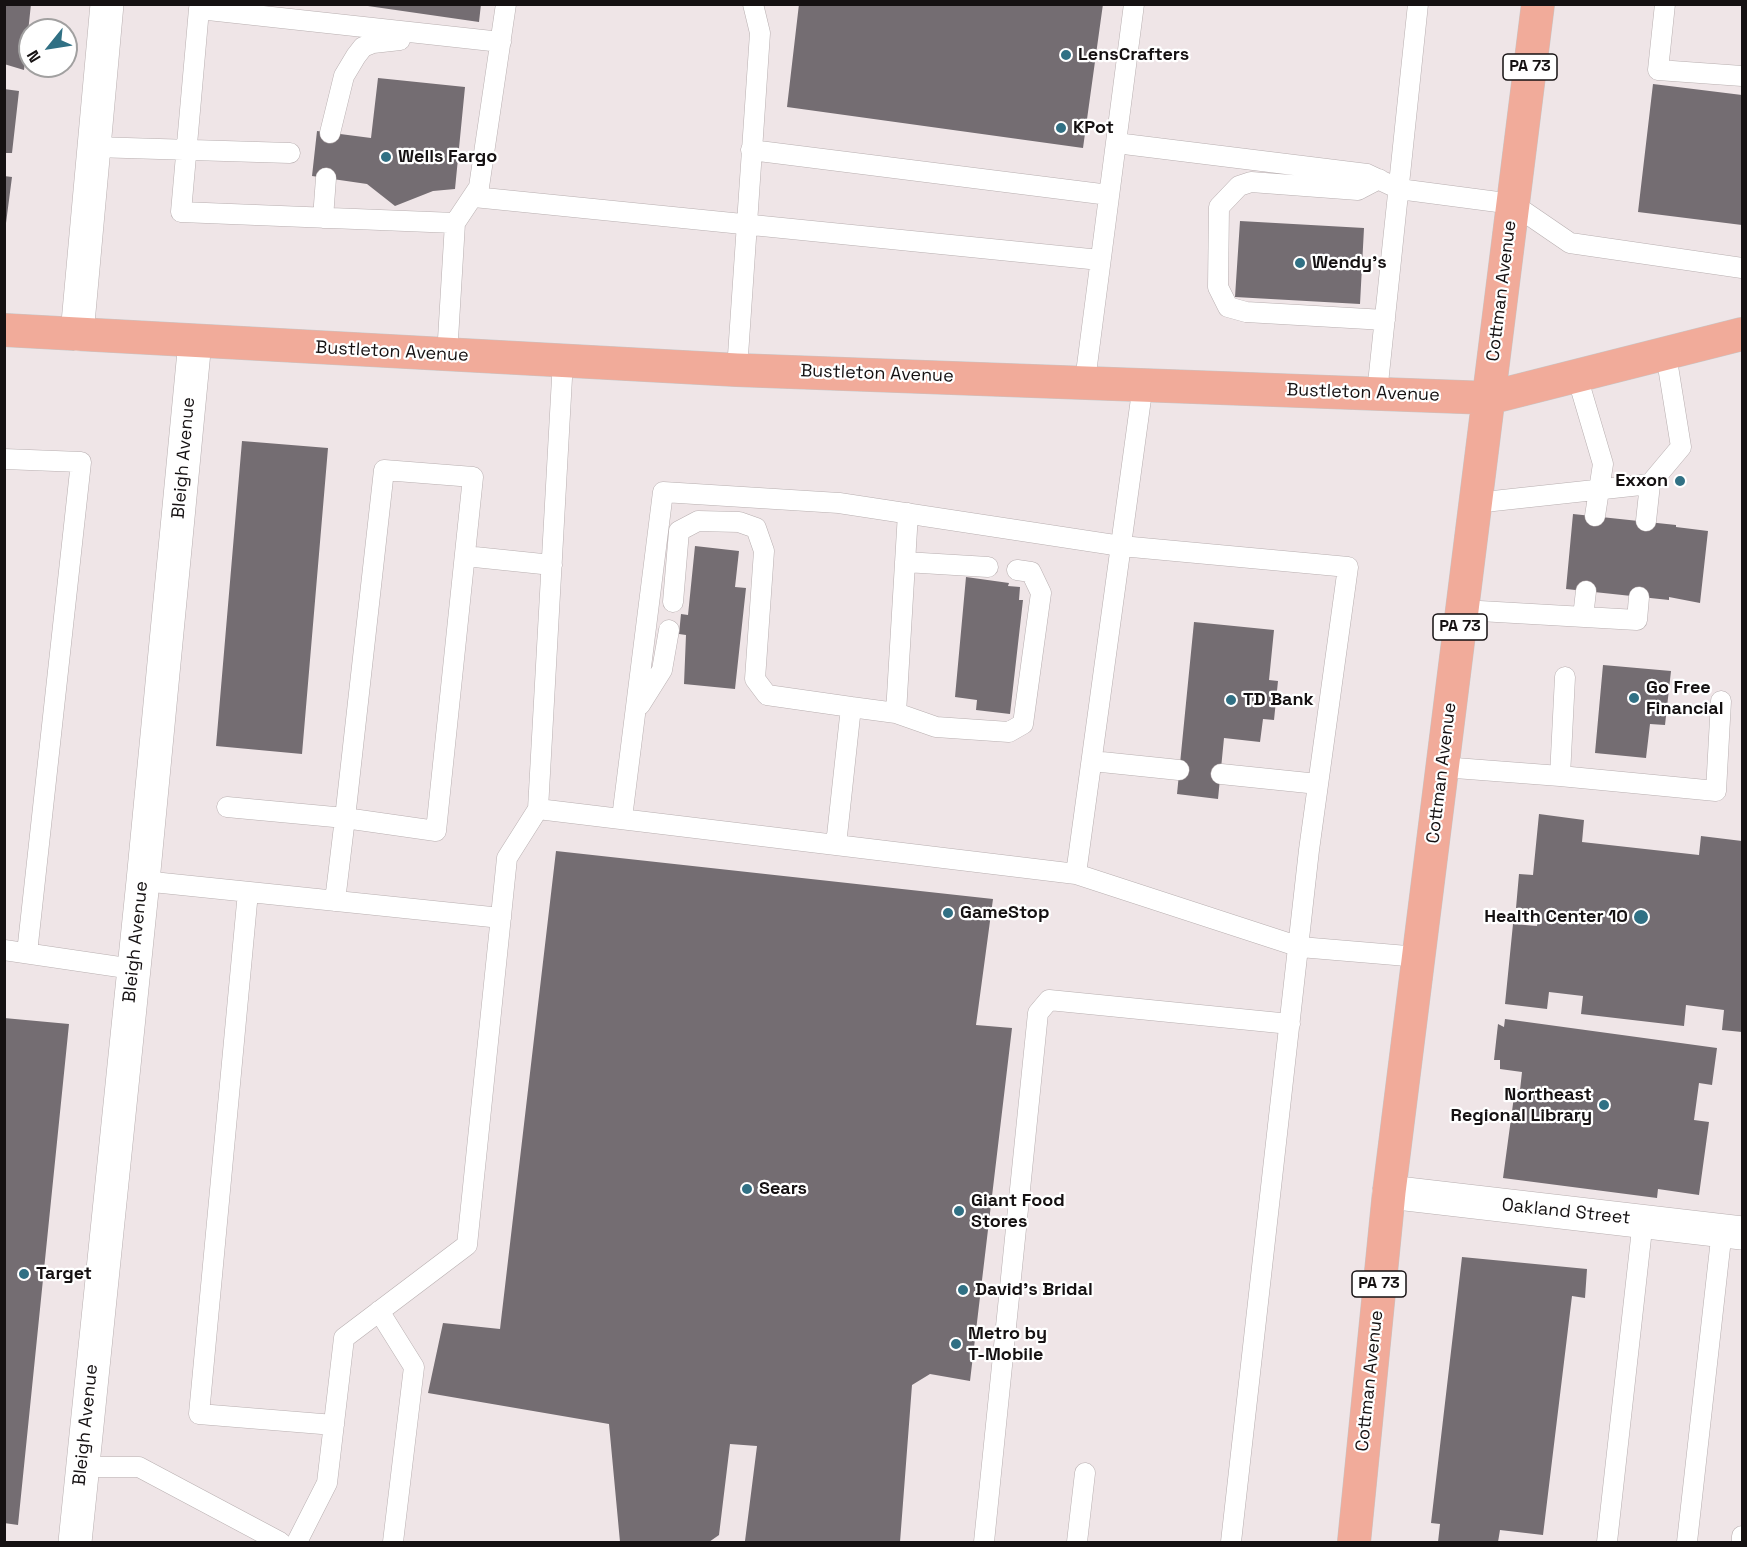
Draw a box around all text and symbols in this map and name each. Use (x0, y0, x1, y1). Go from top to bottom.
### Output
north arrow (18, 18, 78, 78)
place label: LensCrafters (1078, 44, 1189, 66)
text: N (22, 46, 45, 66)
marker: LensCrafters (1059, 48, 1073, 62)
road number: PA 73 (1503, 54, 1557, 80)
place label: KPot (1073, 117, 1114, 139)
marker: KPot (1054, 121, 1068, 135)
place label: Wells Fargo (398, 146, 497, 168)
marker: Wells Fargo (379, 150, 393, 164)
street label: Cottman Avenue (1483, 219, 1521, 363)
place label: Wendy's (1312, 252, 1387, 274)
marker: Wendy's (1293, 256, 1307, 270)
street label: Bustleton Avenue (315, 337, 469, 367)
street label: Bustleton Avenue (800, 361, 954, 387)
street label: Bustleton Avenue (1286, 380, 1440, 406)
street label: Bleigh Avenue (168, 396, 200, 520)
place label: Exxon (1615, 470, 1668, 492)
marker: Exxon (1673, 474, 1687, 488)
road number: PA 73 (1433, 614, 1487, 640)
place label: Go Free Financial (1646, 677, 1724, 720)
place label: TD Bank (1243, 689, 1314, 711)
marker: Go Free Financial (1627, 691, 1641, 705)
marker: TD Bank (1224, 693, 1238, 707)
street label: Cottman Avenue (1423, 701, 1461, 845)
street label: Bleigh Avenue (119, 880, 153, 1004)
place label: GameStop (960, 902, 1049, 924)
marker: GameStop (941, 906, 955, 920)
place label: Health Center 10 (1484, 906, 1628, 928)
marker: Health Center 10 (1632, 908, 1650, 926)
place label: Northeast Regional Library (1451, 1084, 1592, 1126)
marker: Northeast Regional Library (1597, 1098, 1611, 1112)
place label: Sears (759, 1178, 807, 1200)
marker: Sears (740, 1182, 754, 1196)
place label: Giant Food Stores (971, 1190, 1065, 1232)
street label: Oakland Street (1501, 1195, 1631, 1229)
marker: Giant Food Stores (952, 1204, 966, 1218)
place label: Target (36, 1263, 92, 1285)
marker: Target (17, 1267, 31, 1281)
road number: PA 73 (1352, 1271, 1406, 1297)
place label: David's Bridal (975, 1279, 1093, 1301)
marker: David's Bridal (956, 1283, 970, 1297)
street label: Cottman Avenue (1352, 1309, 1388, 1453)
place label: Metro by T-Mobile (968, 1323, 1047, 1366)
marker: Metro by T-Mobile (949, 1337, 963, 1351)
street label: Bleigh Avenue (69, 1363, 103, 1487)

